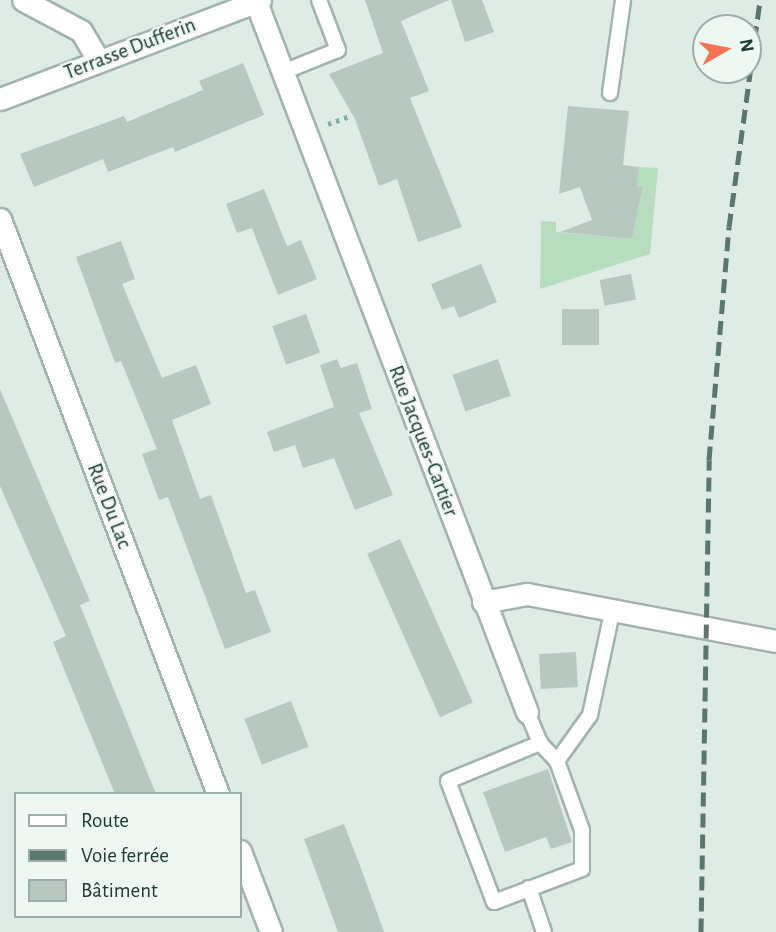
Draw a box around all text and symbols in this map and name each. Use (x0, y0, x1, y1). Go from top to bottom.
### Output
street label: Terrasse Dufferin (61, 12, 199, 86)
north arrow (692, 14, 762, 84)
text: N (736, 37, 757, 54)
street label: Rue Jacques-Cartier (383, 362, 463, 520)
street label: Rue Du Lac (81, 460, 137, 552)
legend (14, 792, 242, 918)
text: Route (81, 810, 129, 831)
text: Voie ferrée (81, 845, 169, 866)
text: Bâtiment (81, 880, 158, 901)

